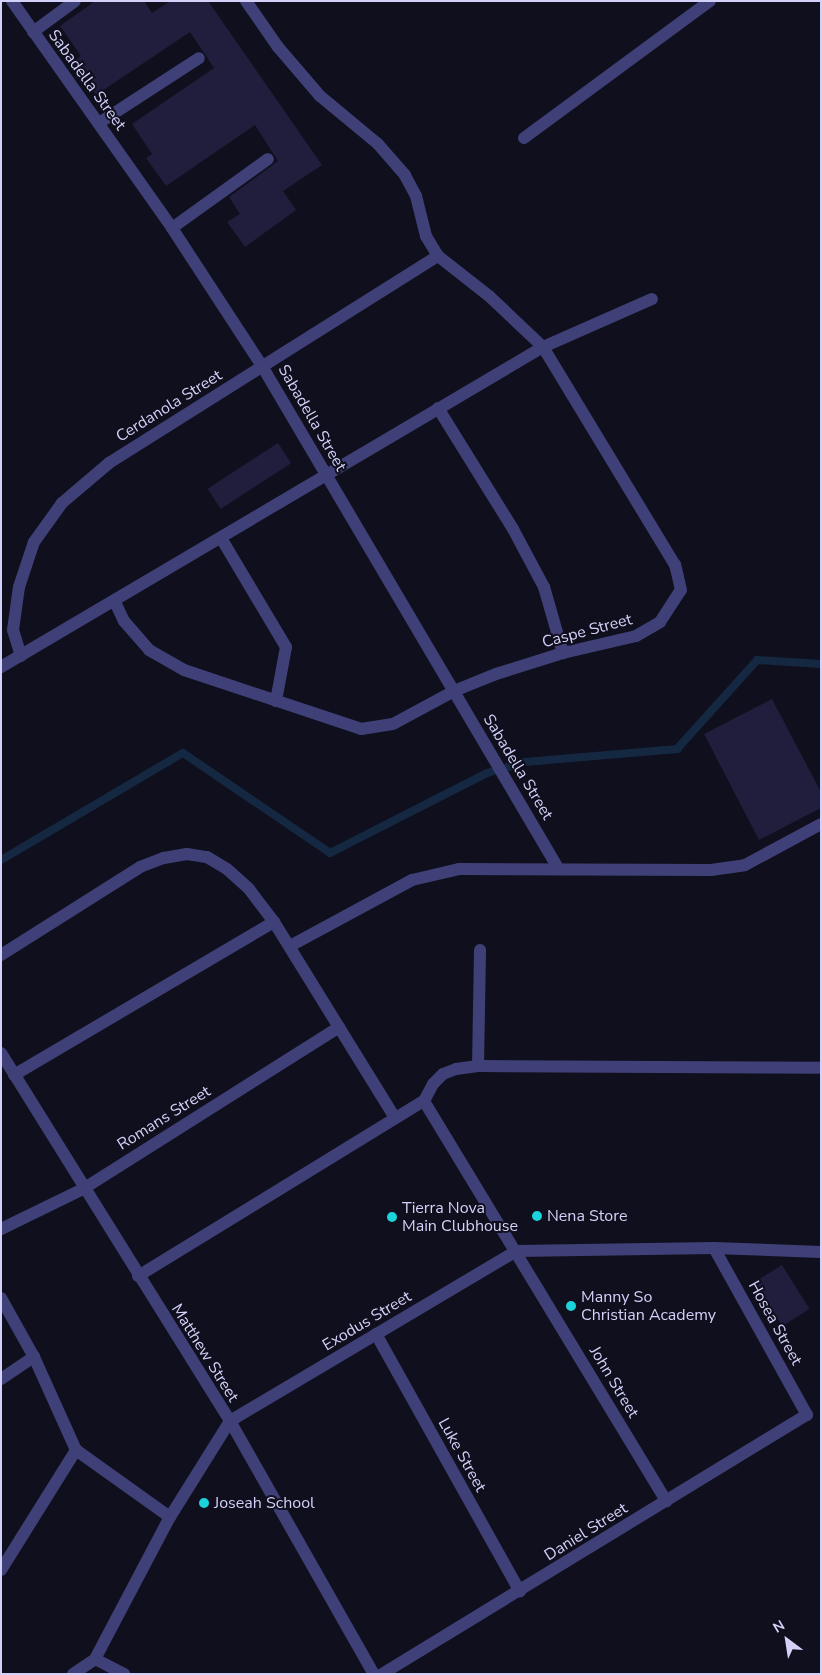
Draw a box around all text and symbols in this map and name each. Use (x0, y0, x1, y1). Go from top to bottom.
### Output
street label: Sabadella Street (44, 26, 130, 134)
street label: Sabadella Street (274, 361, 350, 475)
street label: Cerdanola Street (113, 366, 225, 446)
street label: Caspe Street (540, 610, 634, 652)
street label: Sabadella Street (479, 711, 557, 823)
street label: Romans Street (114, 1082, 214, 1154)
place label: Tierra Nova Main Clubhouse (402, 1198, 518, 1236)
place label: Nena Store (547, 1206, 627, 1226)
marker: Nena Store (531, 1210, 543, 1222)
marker: Tierra Nova Main Clubhouse (386, 1211, 398, 1223)
street label: Hosea Street (744, 1277, 806, 1369)
street label: Exodus Street (319, 1287, 415, 1355)
place label: Manny So Christian Academy (581, 1287, 716, 1325)
street label: Matthew Street (167, 1300, 243, 1406)
marker: Manny So Christian Academy (565, 1300, 577, 1312)
street label: John Street (585, 1343, 643, 1421)
street label: Luke Street (434, 1415, 490, 1495)
place label: Joseah School (214, 1493, 315, 1513)
marker: Joseah School (198, 1497, 210, 1509)
street label: Daniel Street (541, 1499, 631, 1565)
north arrow (762, 1615, 812, 1665)
text: N (770, 1616, 788, 1638)

